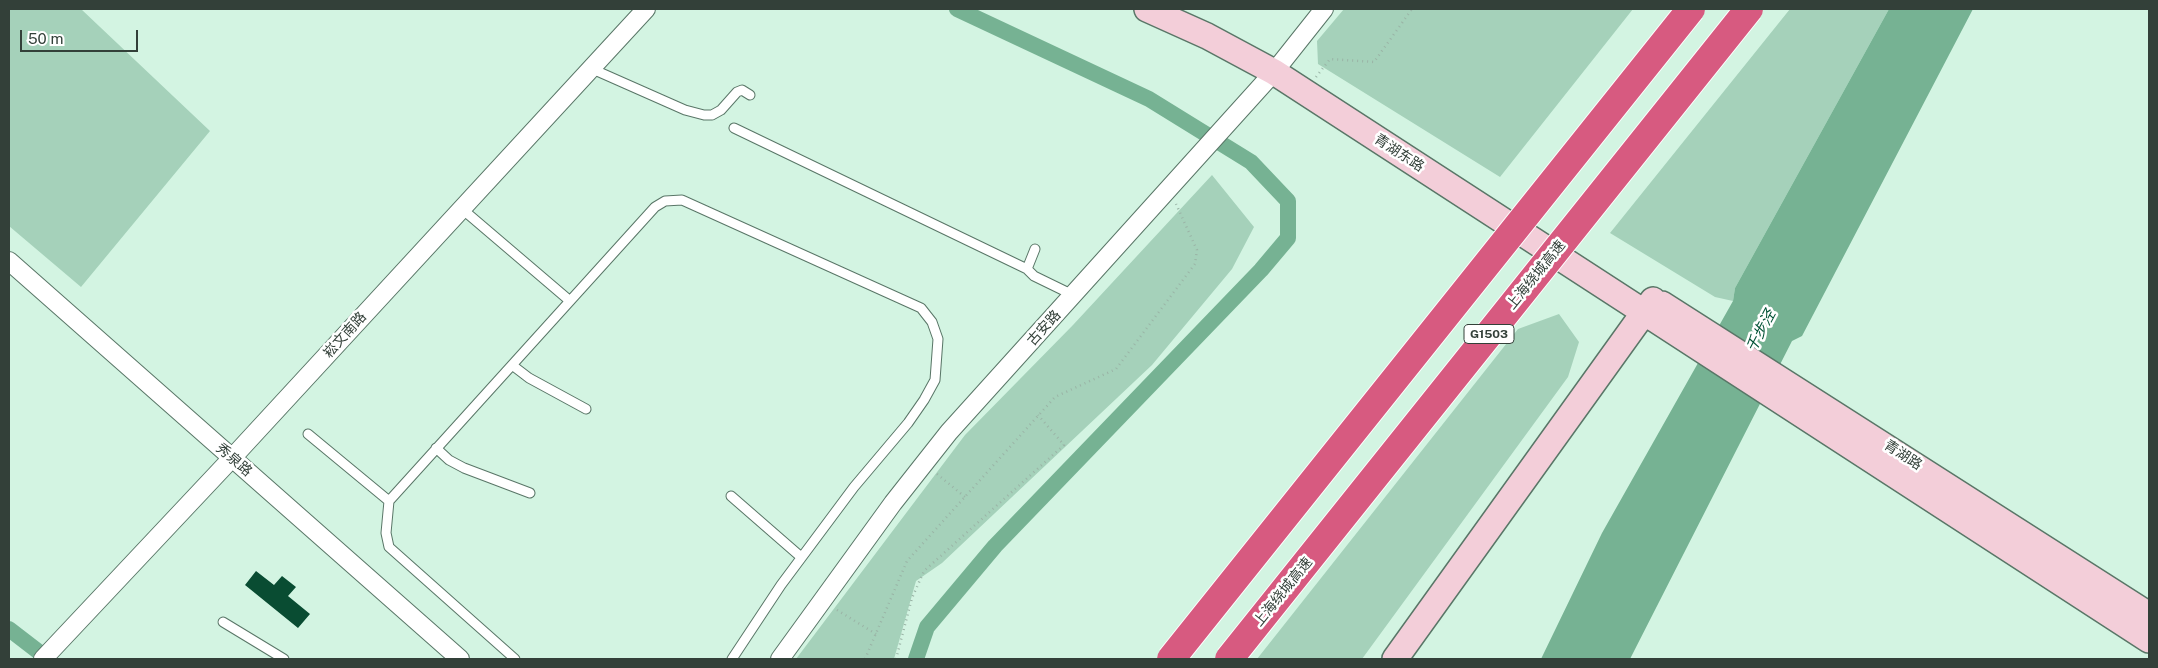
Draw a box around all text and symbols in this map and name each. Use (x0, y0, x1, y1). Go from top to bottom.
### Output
scale bar (22, 20, 140, 52)
text: 50 m (28, 30, 63, 47)
street label: 青湖东路 (1371, 131, 1427, 175)
street label: 上海绕城高速 (1503, 237, 1569, 313)
street label: 古安路 (1024, 307, 1064, 349)
water label: 千步泾 (1742, 307, 1780, 355)
street label: 崧文南路 (320, 309, 370, 361)
road number: G1503 (1464, 324, 1514, 344)
street label: 青湖路 (1881, 437, 1925, 473)
street label: 秀泉路 (213, 440, 255, 480)
street label: 上海绕城高速 (1250, 554, 1316, 630)

